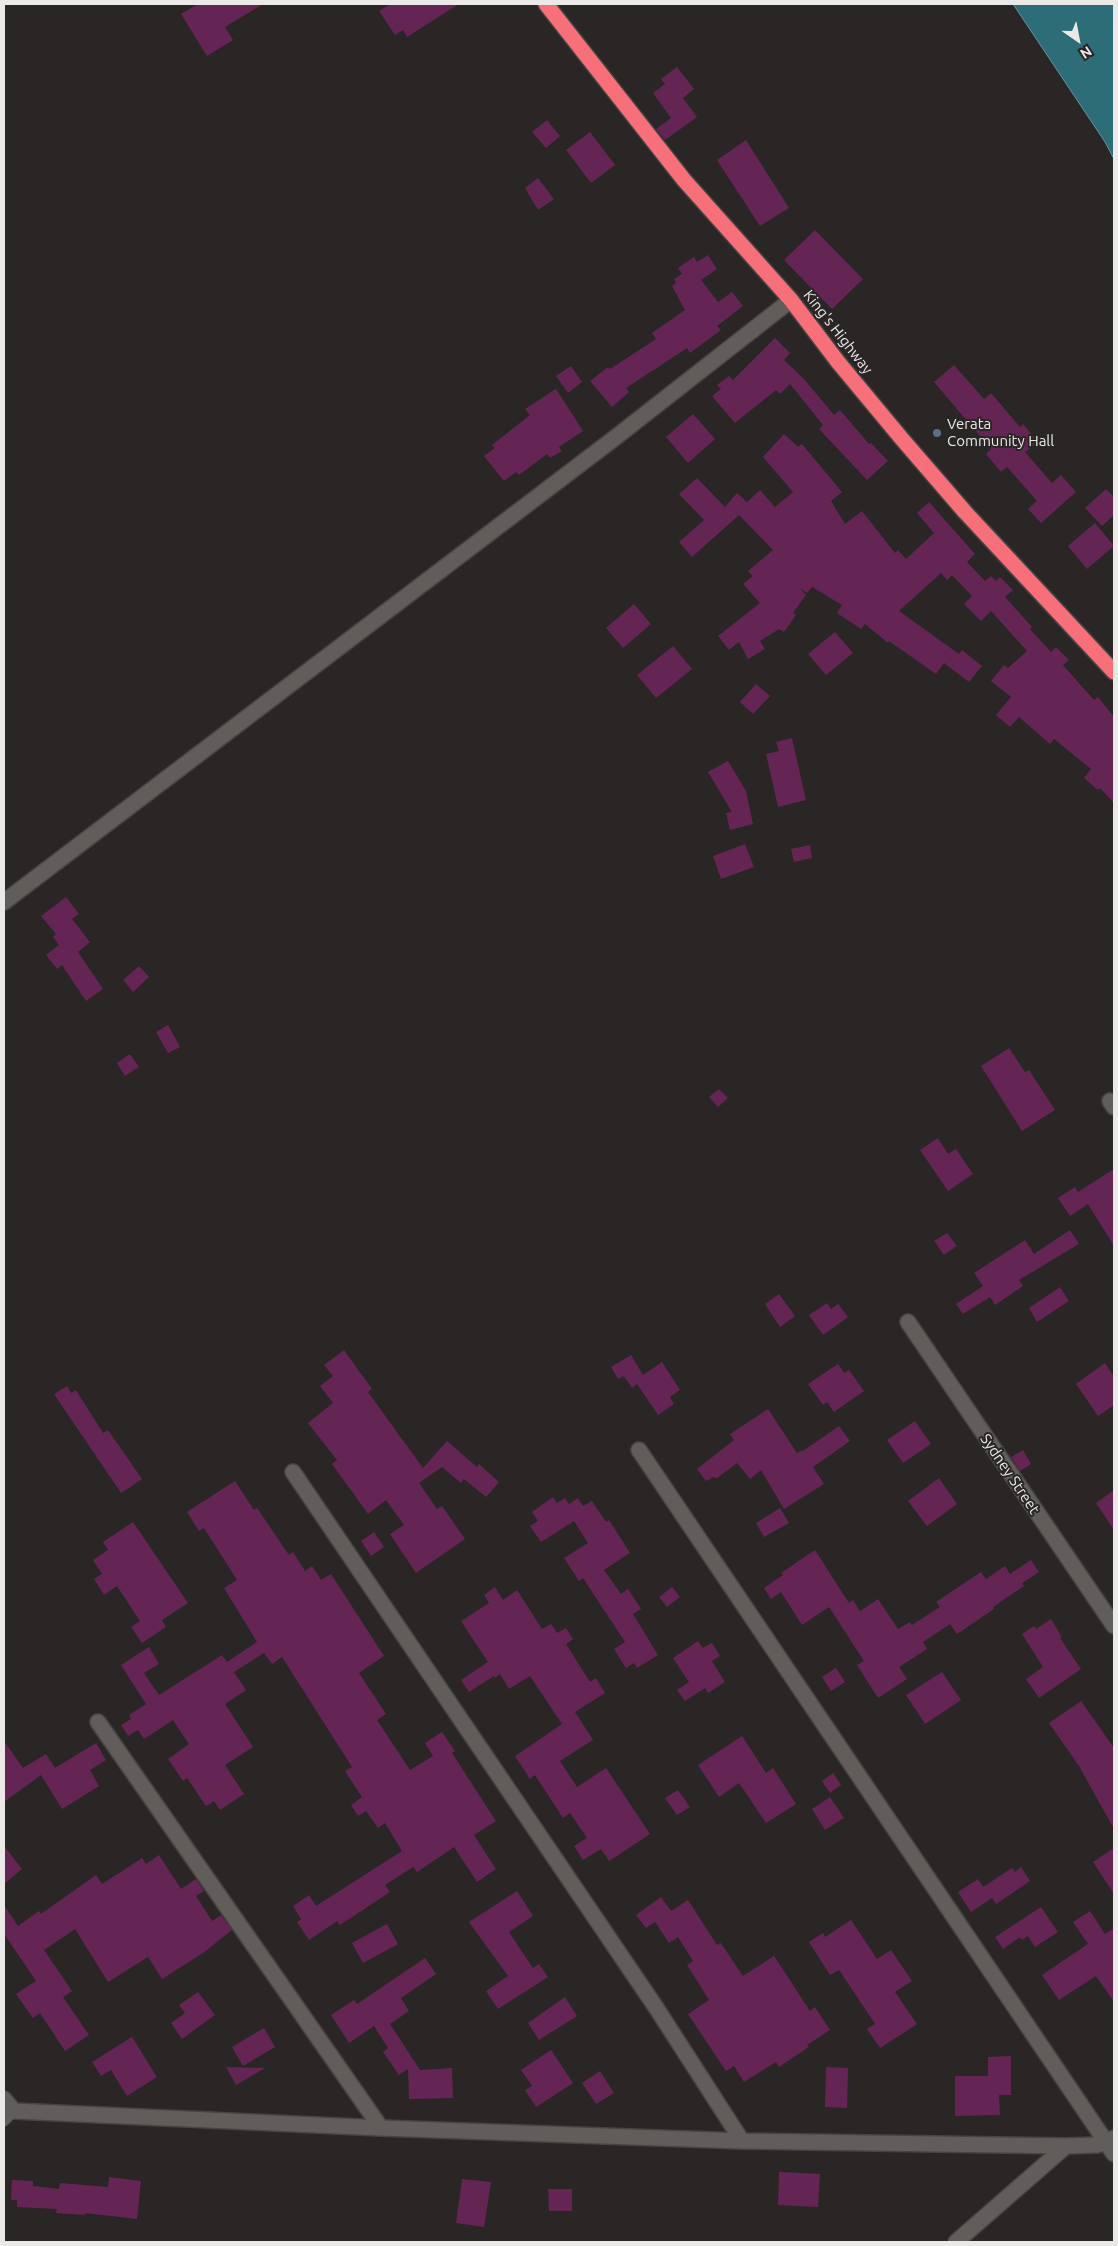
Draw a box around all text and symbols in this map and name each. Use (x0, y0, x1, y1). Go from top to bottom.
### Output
north arrow (1053, 15, 1103, 65)
text: N (1077, 43, 1095, 62)
street label: King's Highway (800, 286, 876, 378)
place label: Verata Community Hall (947, 415, 1054, 450)
marker: Verata Community Hall (931, 427, 943, 439)
street label: Sydney Street (977, 1430, 1043, 1518)

